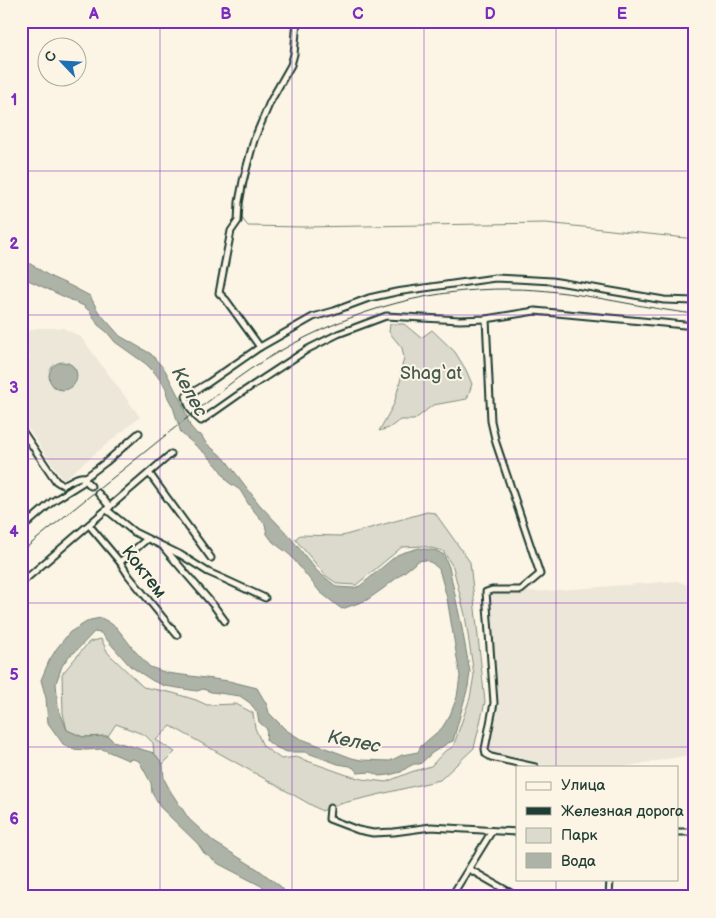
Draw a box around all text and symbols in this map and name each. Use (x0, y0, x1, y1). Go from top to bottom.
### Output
text: A (88, 5, 99, 24)
text: B (220, 5, 232, 24)
text: C (352, 5, 364, 24)
text: D (484, 5, 496, 24)
text: E (617, 5, 627, 24)
north arrow (38, 38, 88, 88)
text: С (41, 48, 61, 65)
text: 1 (11, 91, 17, 110)
text: 2 (9, 235, 19, 254)
water label: Келес (166, 363, 212, 422)
park label: Shag‘at (400, 363, 462, 384)
text: 3 (9, 379, 19, 398)
text: 4 (9, 523, 19, 542)
street label: Коктем (117, 542, 171, 602)
text: 5 (9, 666, 19, 685)
water label: Келес (326, 726, 383, 759)
legend (516, 766, 678, 880)
text: Улица (561, 776, 606, 795)
text: Железная дорога (561, 802, 684, 821)
text: 6 (9, 810, 19, 829)
text: Парк (561, 826, 598, 845)
text: Вода (561, 852, 596, 871)

